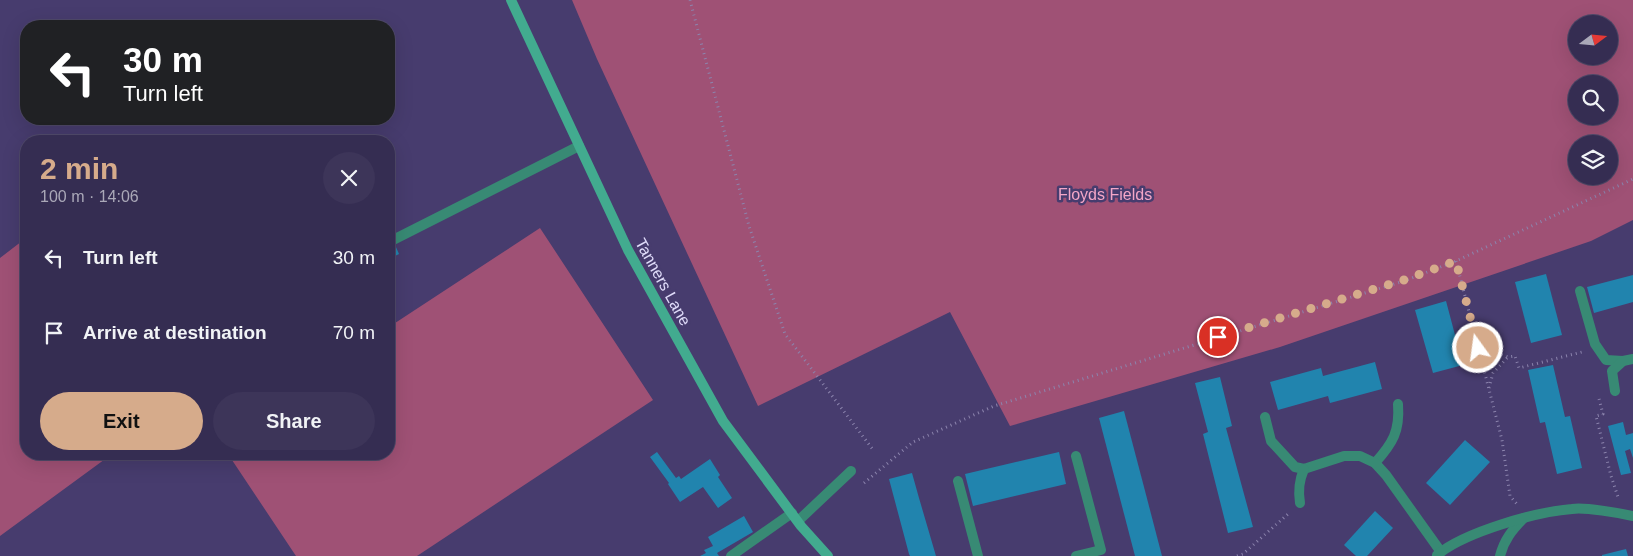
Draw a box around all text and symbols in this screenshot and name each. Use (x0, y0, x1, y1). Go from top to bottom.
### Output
north arrow (1568, 15, 1618, 65)
map controls (1568, 15, 1618, 185)
icon: left (40, 40, 105, 105)
text: 30 m (123, 40, 203, 79)
button: search (1568, 75, 1618, 125)
text: Turn left (123, 81, 203, 106)
button: layers (1568, 135, 1618, 185)
text: 2 min (40, 152, 118, 185)
button: close (323, 152, 375, 204)
park label: Floyds Fields (1058, 186, 1152, 203)
text: 100 m · 14:06 (40, 188, 139, 205)
street label: Tanners Lane (632, 235, 694, 329)
icon: left (40, 244, 68, 272)
text: Turn left (83, 247, 158, 268)
text: 30 m (333, 247, 375, 268)
pin (1197, 316, 1239, 358)
icon: arrive (40, 319, 68, 347)
position arrow (1451, 321, 1503, 373)
text: Arrive at destination (83, 322, 267, 343)
text: 70 m (333, 322, 375, 343)
icon: arrive (1204, 323, 1232, 351)
button: Exit (40, 392, 203, 450)
button: Share (213, 392, 375, 450)

